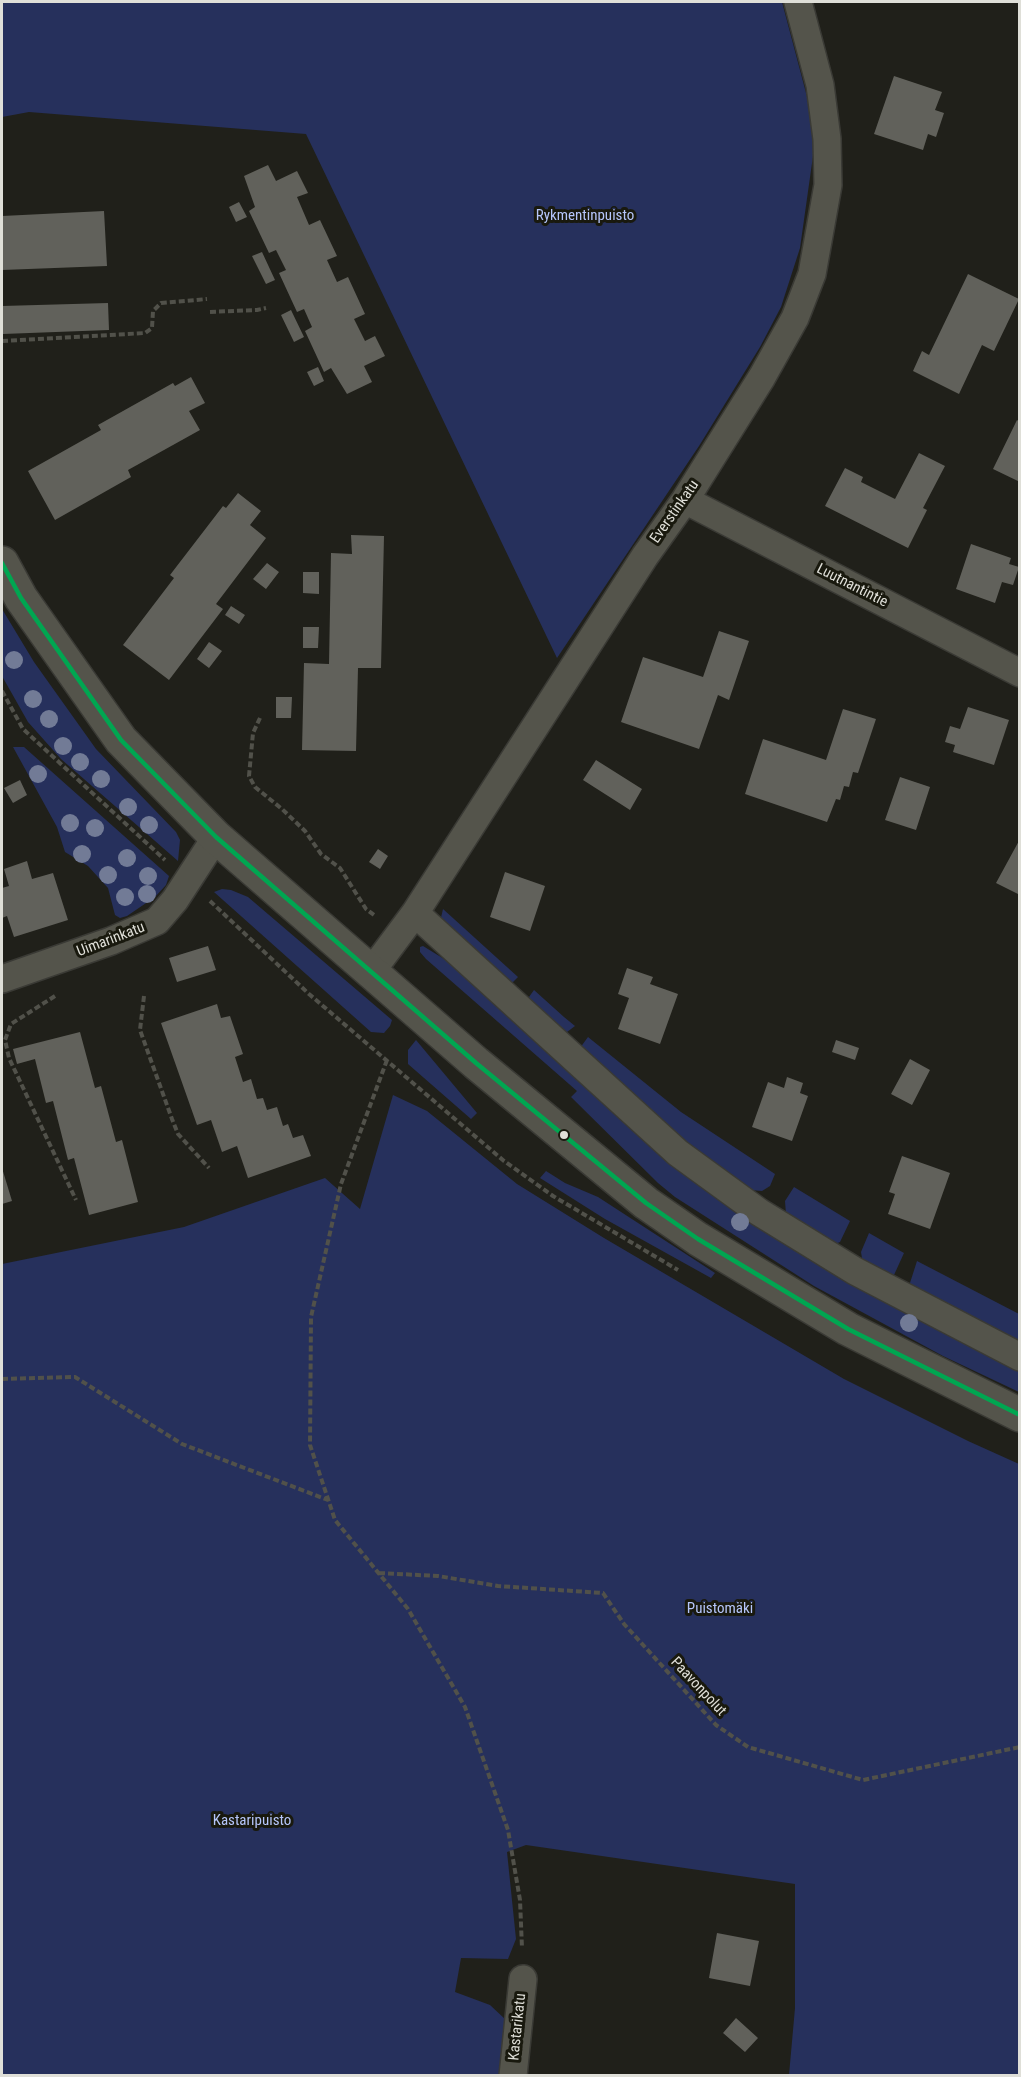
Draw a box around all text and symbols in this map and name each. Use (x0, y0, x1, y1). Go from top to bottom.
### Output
park label: Rykmentinpuisto (536, 207, 634, 225)
street label: Everstinkatu (647, 477, 703, 547)
street label: Luutnantintie (813, 560, 891, 612)
street label: Uimarinkatu (75, 919, 147, 961)
unlabelled marker (558, 1129, 570, 1141)
park label: Puistomäki (687, 1600, 753, 1618)
street label: Paavonpolut (666, 1654, 730, 1720)
park label: Kastaripuisto (213, 1812, 291, 1830)
street label: Kastarikatu (506, 1993, 530, 2061)

